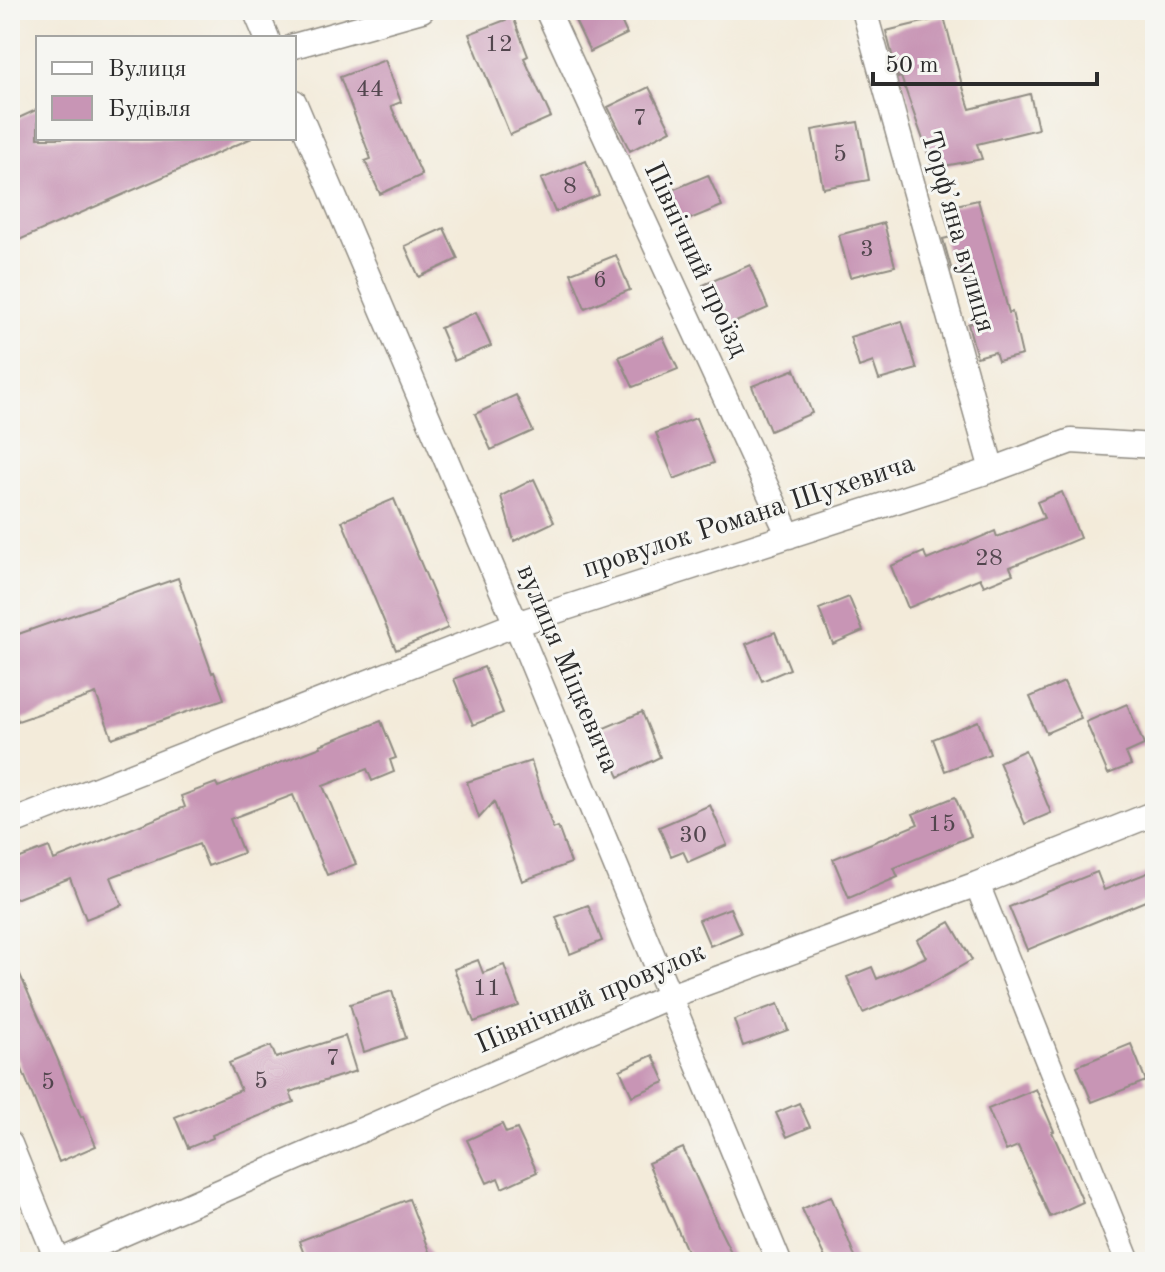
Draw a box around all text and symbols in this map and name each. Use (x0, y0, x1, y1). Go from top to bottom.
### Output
house number: 12 (485, 33, 513, 57)
legend (36, 36, 296, 140)
scale bar (873, 36, 1097, 86)
text: 50 m (885, 54, 939, 78)
text: Вулиця (108, 58, 187, 82)
house number: 44 (356, 78, 384, 102)
text: Будівля (108, 98, 191, 122)
house number: 7 (633, 107, 647, 131)
street label: Торфʼяна вулиця (915, 128, 999, 336)
house number: 5 (833, 143, 847, 167)
street label: Північний проїзд (638, 159, 752, 362)
house number: 8 (563, 175, 577, 199)
house number: 3 (860, 238, 874, 262)
house number: 6 (593, 269, 607, 293)
street label: провулок Романа Шухевича (579, 450, 919, 584)
house number: 28 (975, 547, 1003, 571)
street label: вулиця Міцкевича (510, 561, 624, 777)
house number: 15 (928, 813, 956, 837)
house number: 30 (679, 824, 707, 848)
street label: Північний провулок (472, 938, 710, 1060)
house number: 11 (473, 977, 501, 1001)
house number: 7 (326, 1047, 340, 1071)
house number: 5 (254, 1070, 268, 1094)
house number: 5 (41, 1071, 55, 1095)

